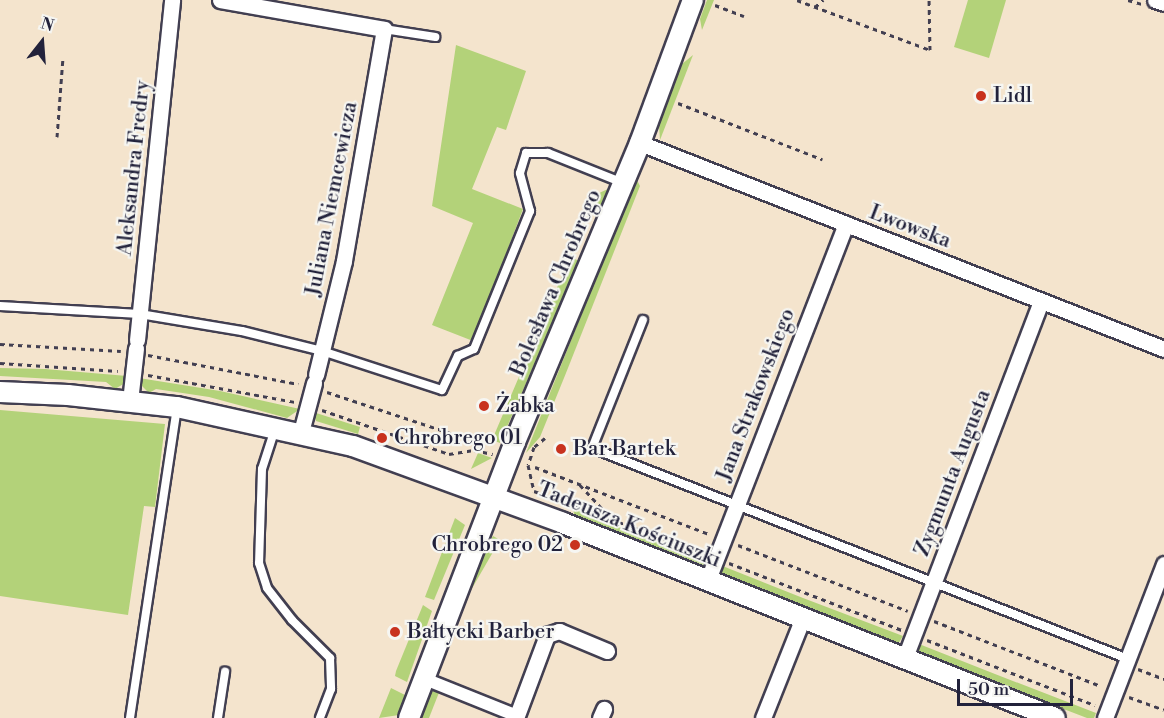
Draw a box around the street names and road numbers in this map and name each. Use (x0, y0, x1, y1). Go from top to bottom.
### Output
street label: Aleksandra Fredry (112, 79, 156, 257)
street label: Juliana Niemcewicza (301, 100, 363, 298)
street label: Bolesława Chrobrego (505, 186, 607, 380)
street label: Lwowska (866, 200, 954, 254)
street label: Jana Strakowskiego (711, 305, 801, 485)
street label: Zygmunta Augusta (910, 386, 996, 560)
street label: Tadeusza Kościuszki (534, 477, 724, 573)

